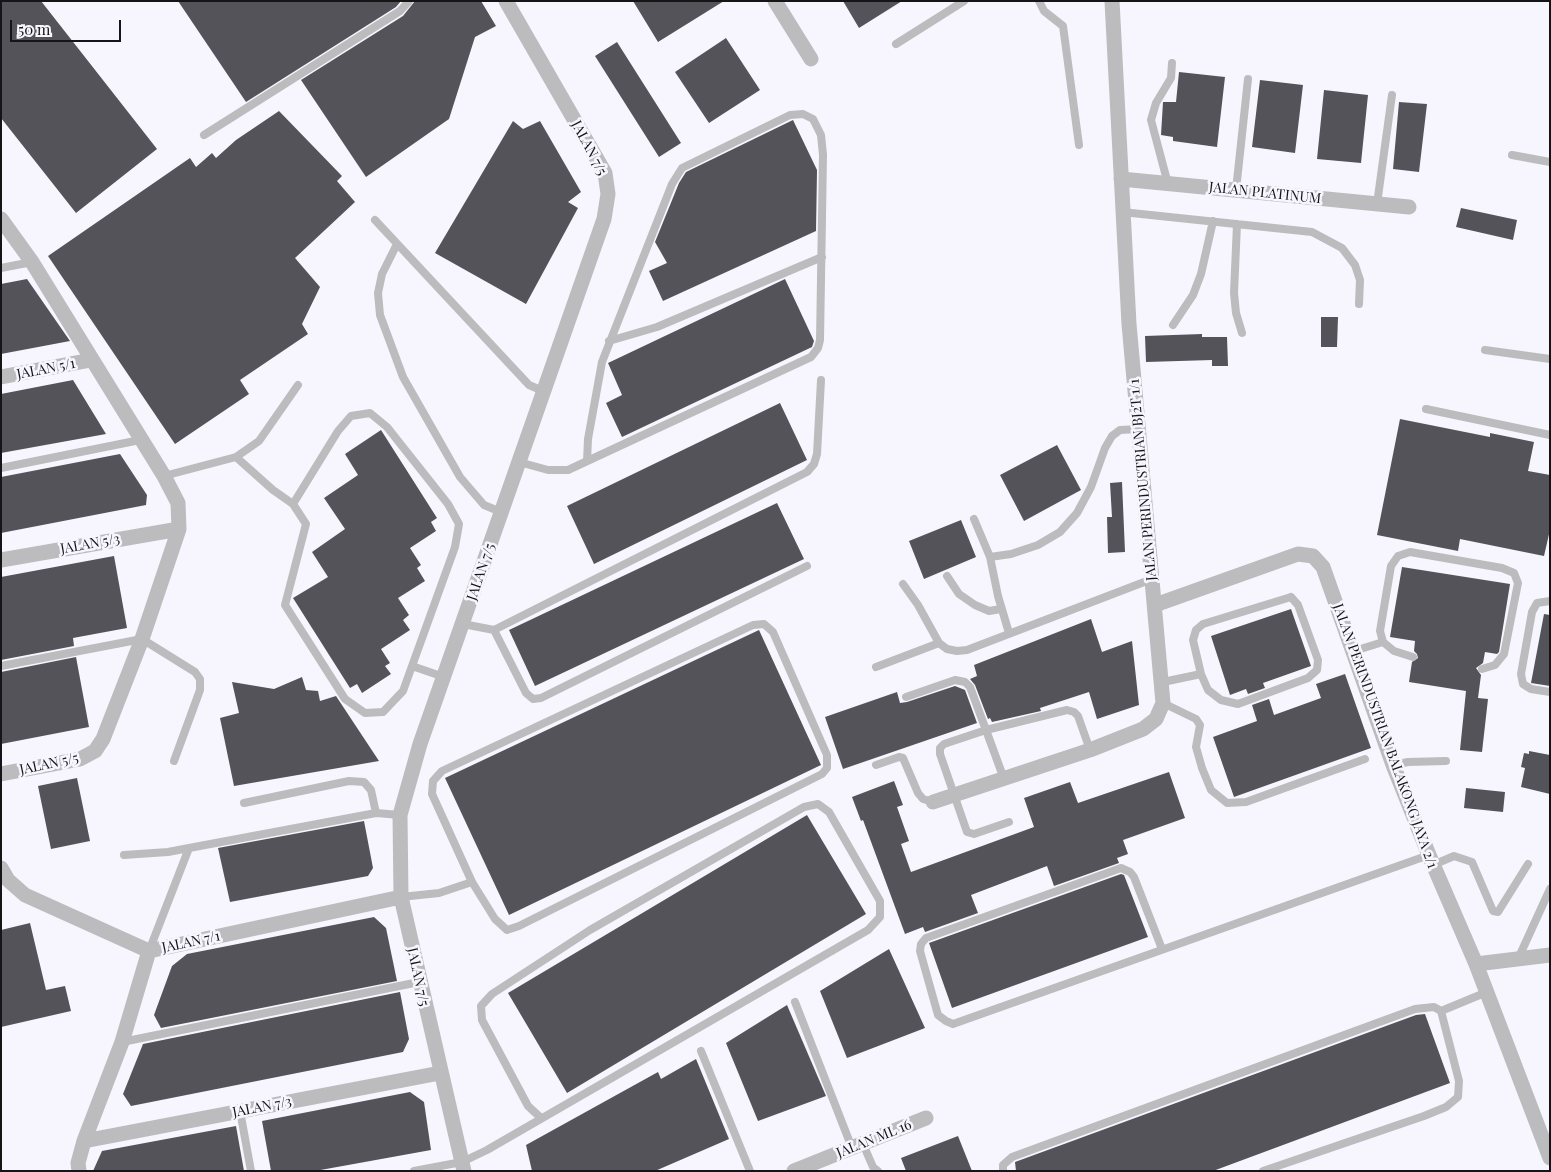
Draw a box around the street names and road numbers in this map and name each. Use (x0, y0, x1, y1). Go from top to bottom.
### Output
street label: JALAN 7/5 (568, 118, 610, 178)
street label: JALAN PLATINUM (1208, 179, 1322, 207)
street label: JALAN 5/1 (15, 355, 77, 383)
street label: JALAN PERINDUSTRIAN BJ2T 1/1 (1126, 378, 1160, 582)
street label: JALAN 5/3 (59, 531, 121, 557)
street label: JALAN 7/5 (463, 541, 499, 603)
street label: JALAN PERINDUSTRIAN BALAKONG JAYA 2/1 (1329, 601, 1441, 871)
street label: JALAN 5/5 (18, 750, 80, 778)
street label: JALAN 7/1 (160, 928, 222, 956)
street label: JALAN 7/5 (404, 946, 432, 1008)
street label: JALAN 7/3 (231, 1093, 293, 1121)
street label: JALAN ML 16 (834, 1116, 914, 1162)

